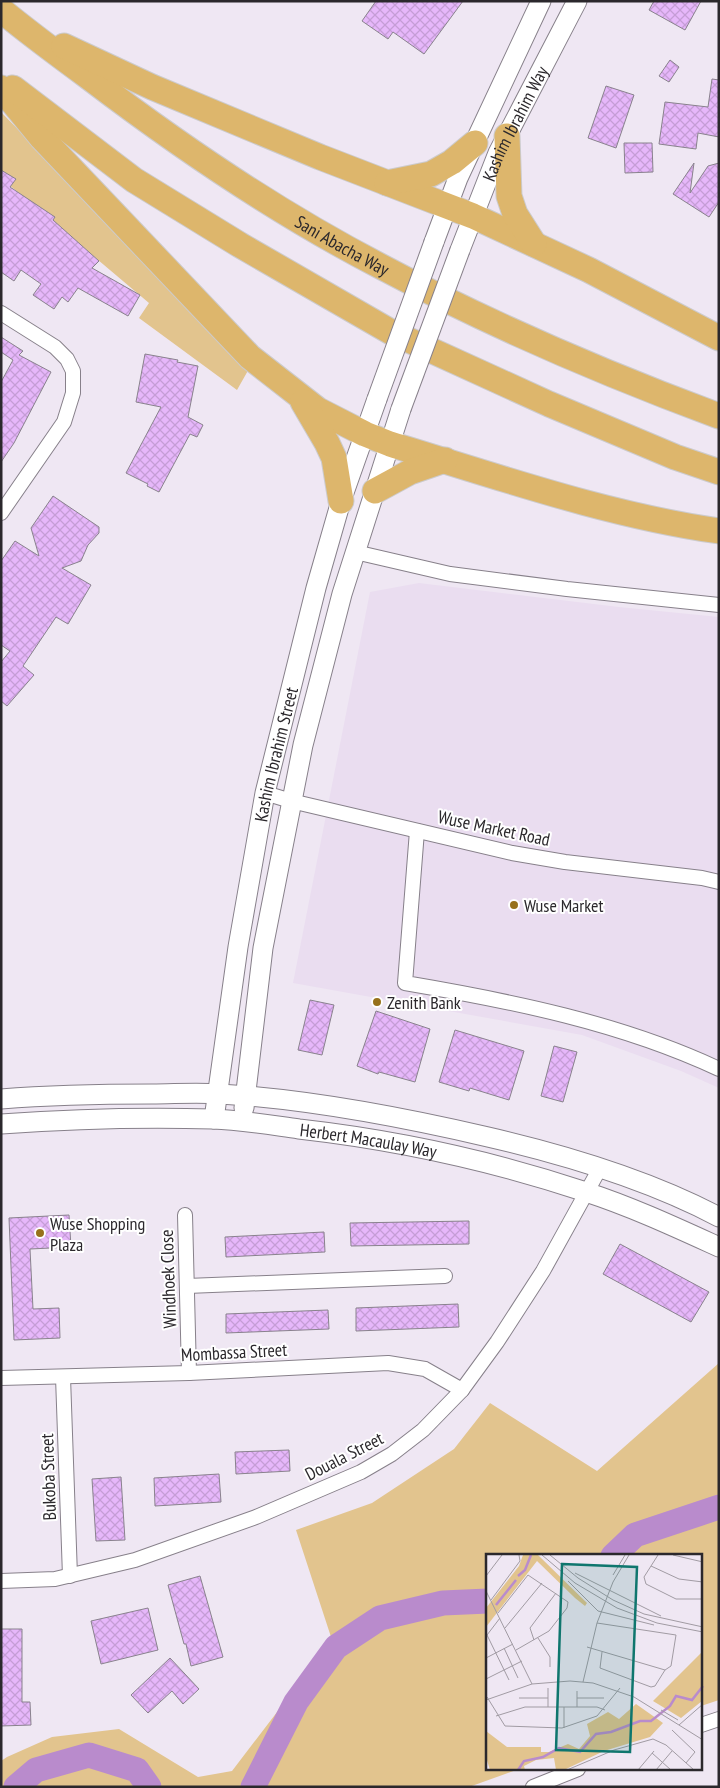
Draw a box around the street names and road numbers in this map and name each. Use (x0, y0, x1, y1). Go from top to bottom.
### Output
street label: Kashim Ibrahim Way (477, 62, 553, 184)
street label: Sani Abacha Way (291, 210, 394, 281)
street label: Kashim Ibrahim Street (249, 684, 302, 824)
street label: Wuse Market Road (436, 805, 552, 851)
street label: Herbert Macaulay Way (299, 1118, 439, 1163)
street label: Windhoek Close (155, 1229, 181, 1329)
street label: Mombassa Street (180, 1338, 288, 1366)
street label: Douala Street (301, 1427, 387, 1485)
street label: Bukoba Street (35, 1433, 61, 1521)

